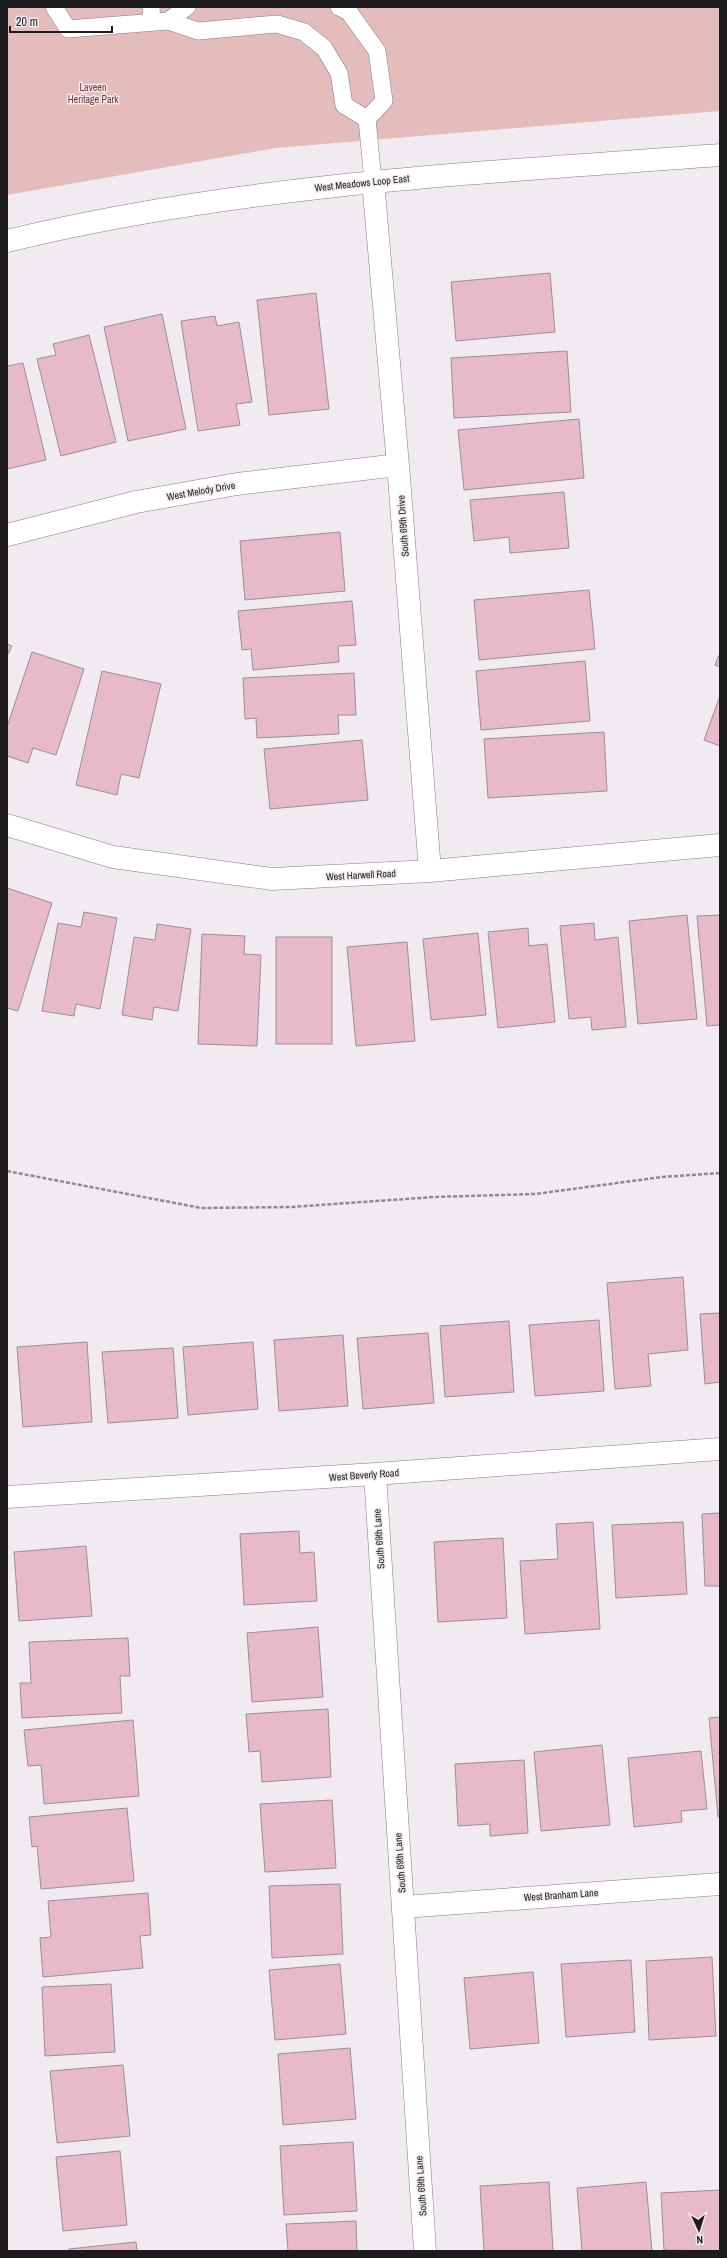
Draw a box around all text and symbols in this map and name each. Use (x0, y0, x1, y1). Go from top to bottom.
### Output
scale bar (10, 8, 112, 34)
text: 20 m (16, 14, 38, 30)
park label: Laveen Heritage Park (68, 81, 119, 106)
street label: West Meadows Loop East (314, 171, 411, 194)
street label: West Melody Drive (166, 479, 237, 503)
street label: South 69th Drive (394, 494, 412, 557)
street label: West Harwell Road (326, 867, 396, 883)
street label: West Beverly Road (329, 1466, 399, 1484)
street label: South 69th Lane (370, 1508, 388, 1569)
street label: South 69th Lane (391, 1832, 409, 1893)
street label: West Branham Lane (523, 1886, 599, 1904)
street label: South 69th Lane (412, 2155, 430, 2216)
north arrow (679, 2210, 719, 2250)
text: N (696, 2233, 703, 2247)

